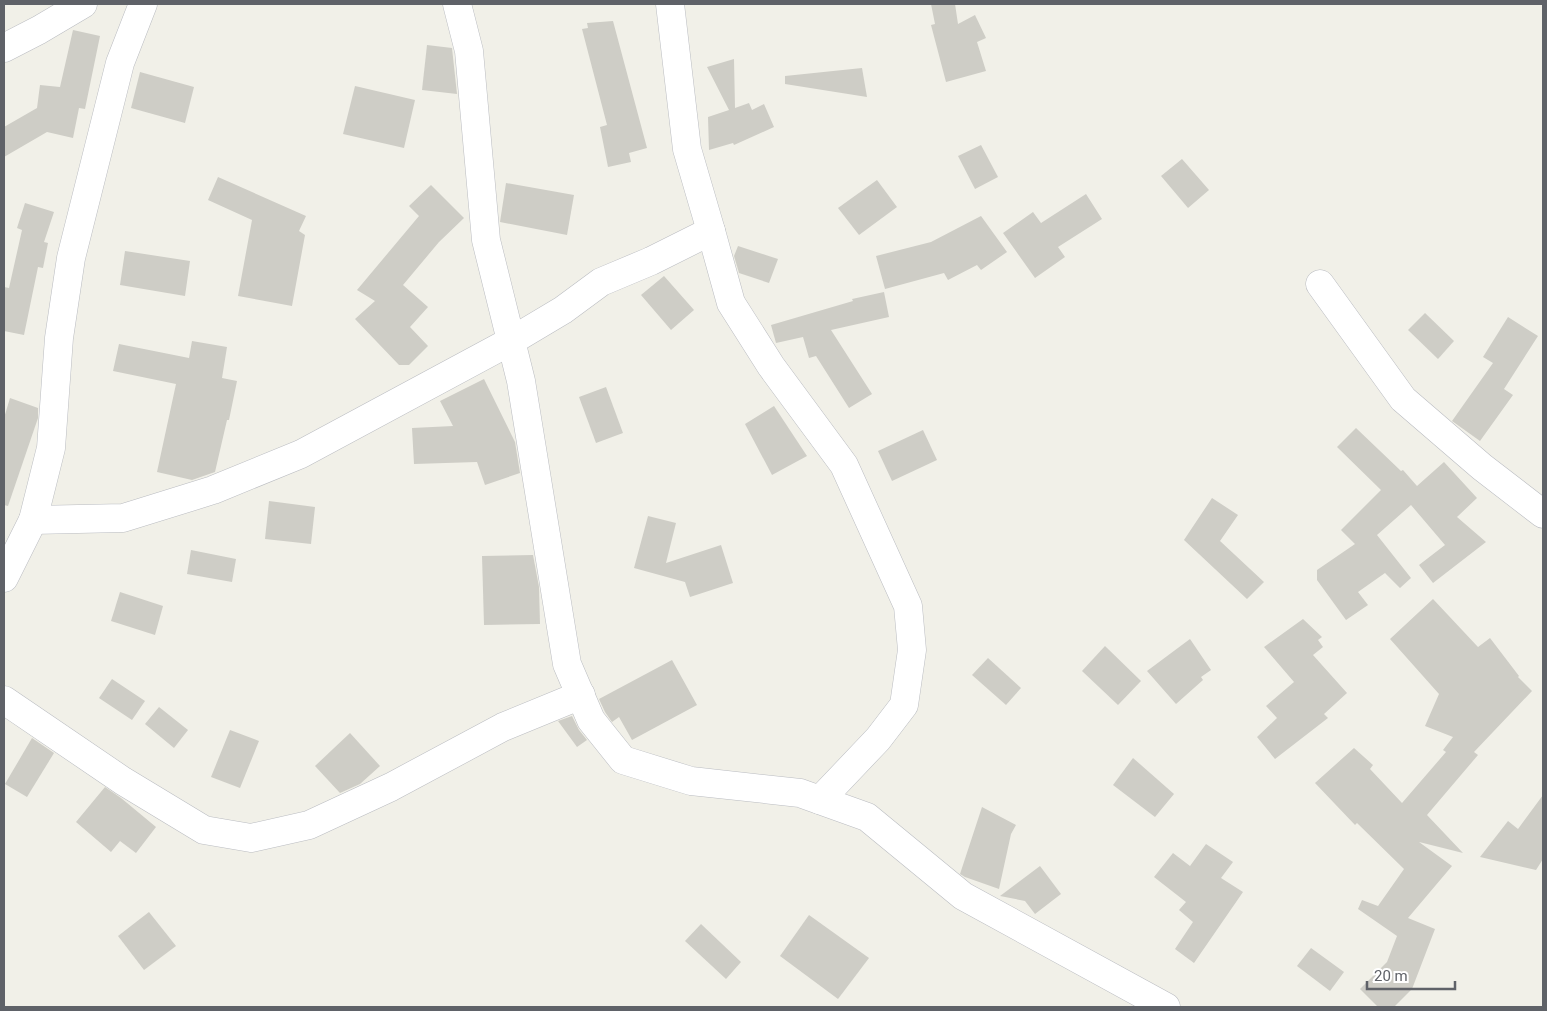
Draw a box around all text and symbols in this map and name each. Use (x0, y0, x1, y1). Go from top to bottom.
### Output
scale bar (1367, 958, 1454, 990)
text: 20 m (1374, 967, 1408, 985)

